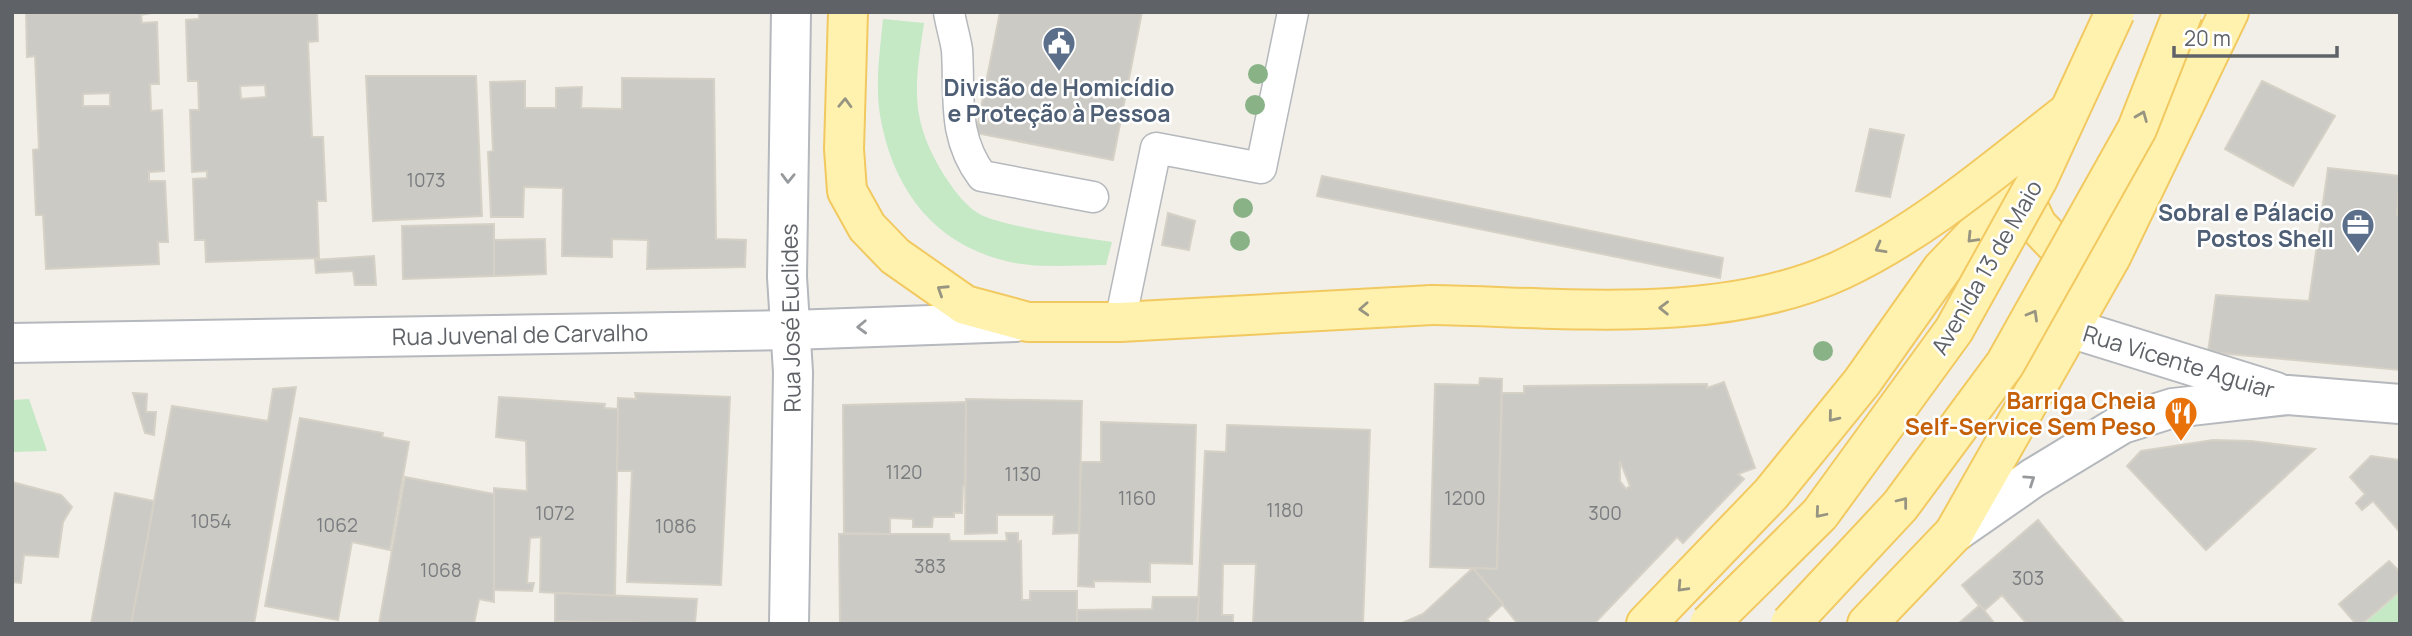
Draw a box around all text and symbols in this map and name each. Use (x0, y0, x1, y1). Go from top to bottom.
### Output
scale bar (2174, 14, 2337, 58)
public building icon: Divisão de Homicídio e Proteção à Pessoa (1040, 24, 1078, 73)
text: 20 m (2184, 24, 2231, 52)
place label: Divisão de Homicídio e Proteção à Pessoa (943, 71, 1175, 129)
one-way arrow (837, 98, 853, 108)
one-way arrow (2134, 110, 2148, 122)
house number: 1073 (406, 167, 446, 193)
one-way arrow (780, 174, 796, 184)
street label: Avenida 13 de Maio (1923, 174, 2049, 360)
place label: Sobral e Pálacio Postos Shell (2158, 196, 2334, 254)
office icon: Sobral e Pálacio Postos Shell (2339, 206, 2377, 255)
street label: Rua José Euclides (772, 223, 808, 413)
one-way arrow (1967, 230, 1980, 243)
one-way arrow (1875, 240, 1888, 253)
one-way arrow (937, 285, 950, 298)
one-way arrow (1658, 300, 1668, 316)
one-way arrow (1359, 301, 1370, 316)
one-way arrow (2025, 310, 2038, 323)
street label: Rua Juvenal de Carvalho (392, 316, 648, 352)
street label: Rua Vicente Aguiar (2079, 317, 2279, 405)
one-way arrow (856, 320, 867, 335)
place label: Barriga Cheia Self-Service Sem Peso (1905, 384, 2156, 442)
restaurant icon: Barriga Cheia Self-Service Sem Peso (2162, 394, 2200, 443)
one-way arrow (1828, 410, 1841, 422)
house number: 1120 (885, 459, 923, 485)
house number: 1130 (1005, 461, 1041, 487)
one-way arrow (2022, 476, 2035, 488)
house number: 1160 (1118, 485, 1156, 511)
house number: 1200 (1444, 485, 1486, 511)
house number: 1180 (1266, 497, 1304, 523)
one-way arrow (1895, 497, 1908, 509)
house number: 1072 (535, 500, 575, 526)
house number: 300 (1588, 500, 1622, 526)
one-way arrow (1816, 505, 1829, 517)
house number: 1054 (190, 508, 232, 534)
house number: 1062 (316, 512, 358, 538)
house number: 1086 (655, 513, 697, 539)
house number: 383 (914, 553, 946, 579)
house number: 1068 (420, 557, 462, 583)
house number: 303 (2012, 565, 2044, 591)
one-way arrow (1677, 579, 1690, 592)

